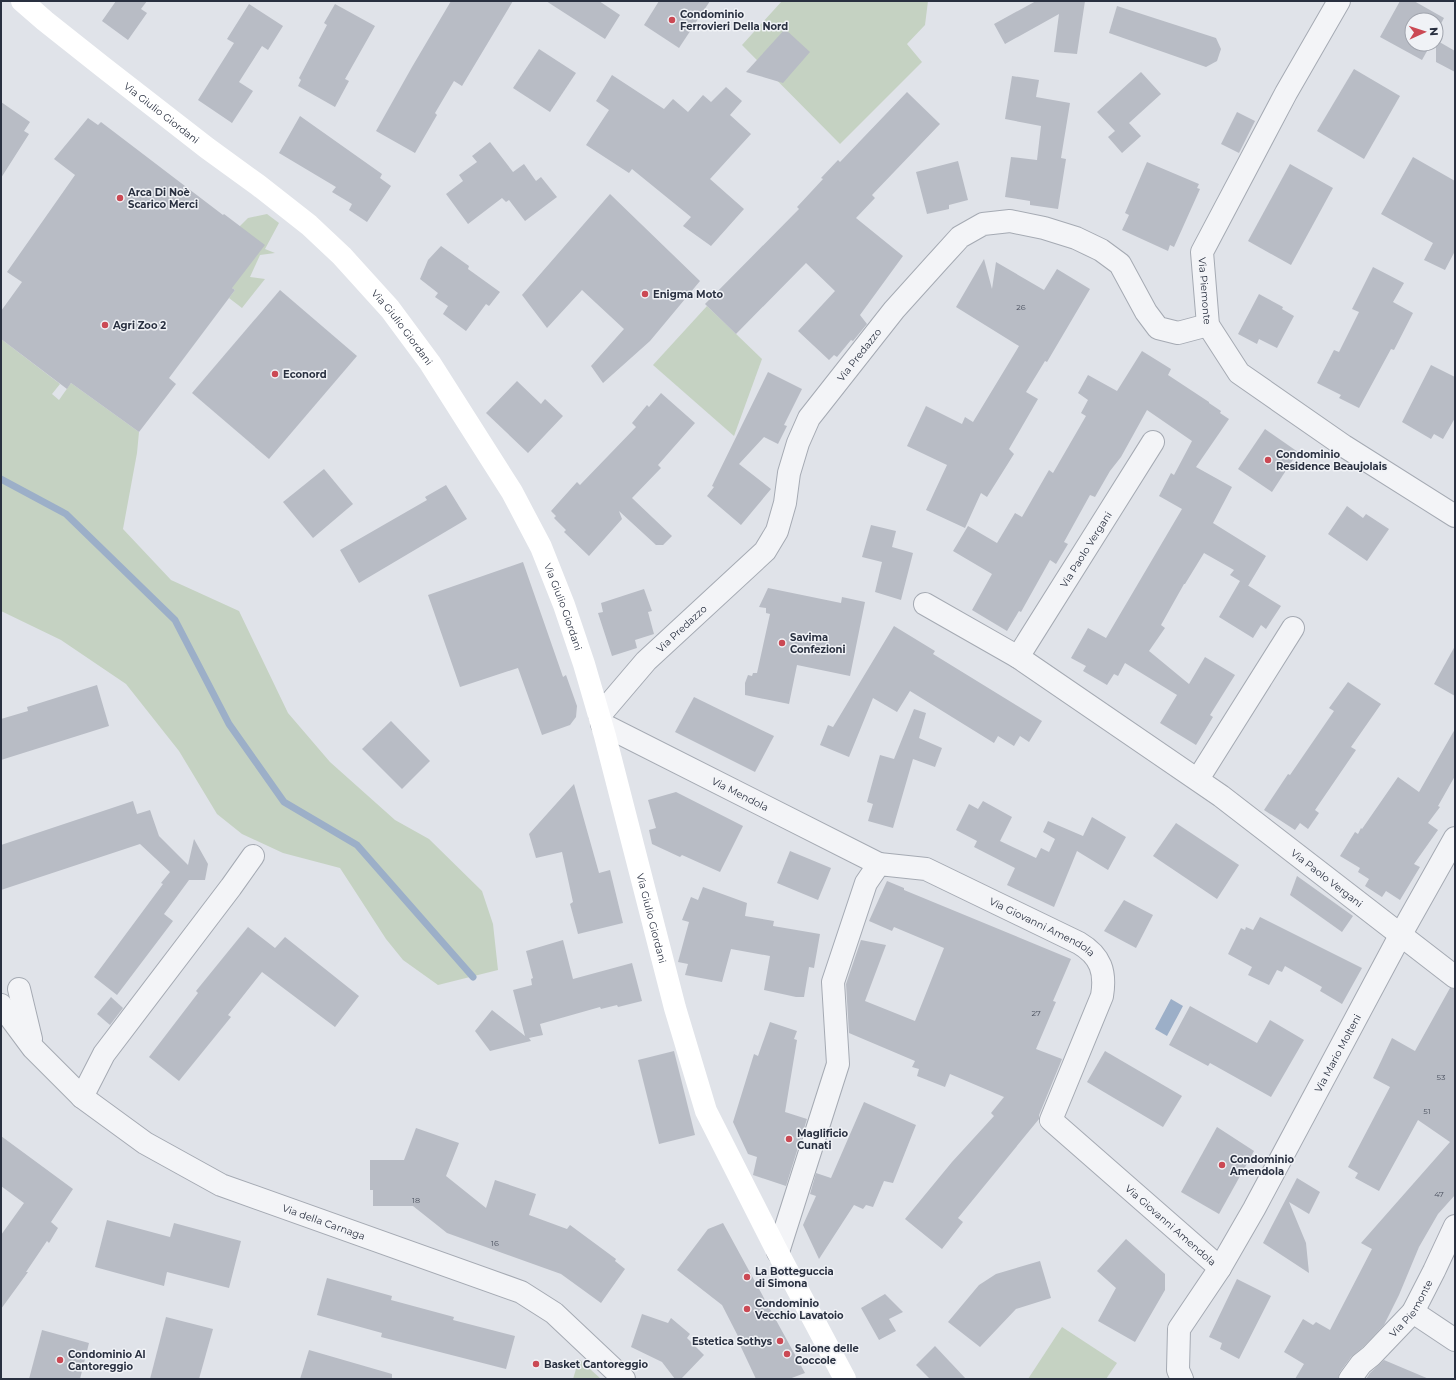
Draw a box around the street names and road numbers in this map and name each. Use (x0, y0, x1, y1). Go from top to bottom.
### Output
street label: Via Giulio Giordani (121, 80, 202, 147)
street label: Via Piemonte (1195, 257, 1214, 325)
street label: Via Giulio Giordani (369, 287, 435, 368)
street label: Via Predazzo (834, 326, 884, 384)
street label: Via Paolo Vergani (1057, 509, 1115, 590)
street label: Via Giulio Giordani (541, 561, 585, 652)
street label: Via Predazzo (654, 602, 710, 655)
street label: Via Mendola (709, 775, 771, 814)
street label: Via Paolo Vergani (1288, 846, 1365, 910)
street label: Via Giulio Giordani (634, 872, 669, 965)
street label: Via Giovanni Amendola (987, 895, 1098, 959)
street label: Via Mario Molteni (1312, 1012, 1364, 1095)
street label: Via Giovanni Amendola (1122, 1182, 1219, 1269)
street label: Via della Carnaga (281, 1201, 367, 1243)
street label: Via Piemonte (1387, 1278, 1435, 1340)

